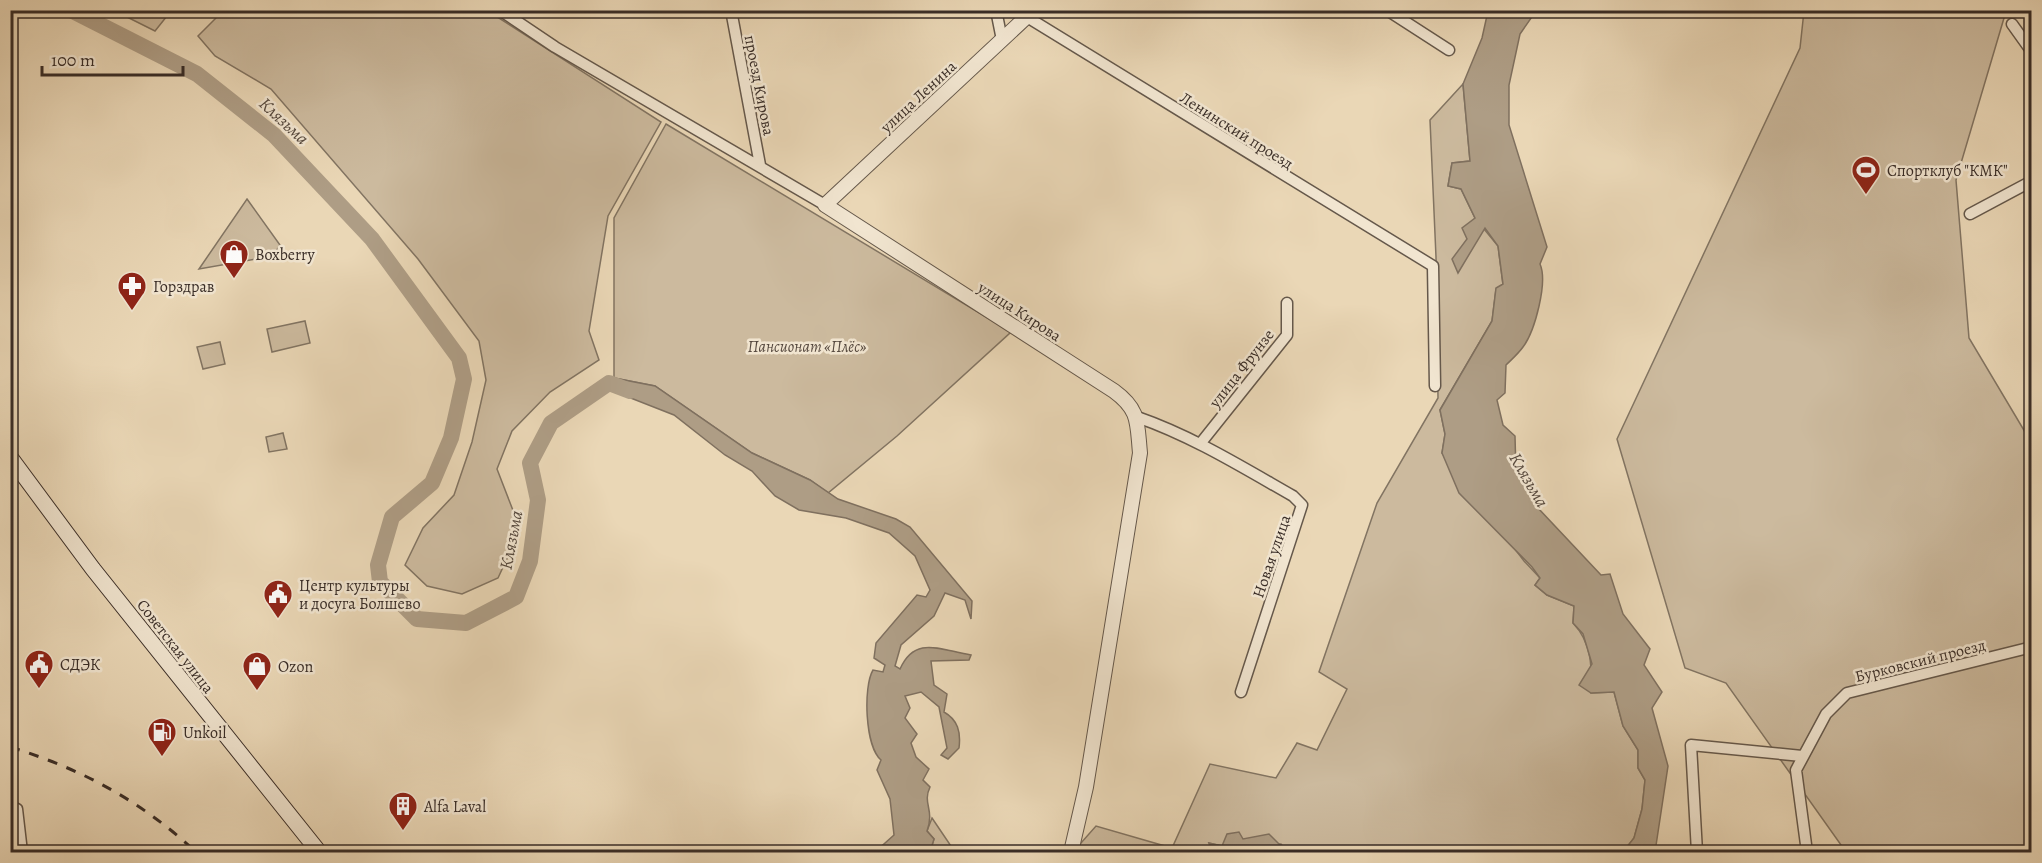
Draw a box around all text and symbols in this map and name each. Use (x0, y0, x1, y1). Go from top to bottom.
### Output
street label: проезд Кирова (739, 33, 780, 138)
scale bar (42, 39, 183, 77)
text: 100 m (51, 48, 95, 72)
street label: улица Ленина (875, 55, 962, 138)
street label: Ленинский проезд (1175, 87, 1298, 175)
water label: Клязьма (254, 92, 314, 150)
sports icon: Спортклуб "КМК" (1850, 154, 1882, 196)
place label: Спортклуб "КМК" (1887, 160, 2008, 182)
shop icon: Boxberry (218, 238, 250, 280)
place label: Boxberry (255, 244, 315, 266)
pharmacy icon: Горздрав (116, 270, 148, 312)
place label: Горздрав (153, 276, 214, 298)
street label: улица Кирова (973, 276, 1066, 347)
street label: улица Фрунзе (1204, 325, 1279, 413)
park label: Пансионат «Плёс» (748, 336, 867, 358)
water label: Клязьма (1504, 448, 1554, 512)
water label: Клязьма (494, 508, 528, 572)
street label: Новая улица (1247, 511, 1297, 601)
place label: Центр культуры и досуга Болшево (299, 575, 421, 615)
public building icon: Центр культуры и досуга Болшево (262, 578, 294, 620)
street label: Советская улица (132, 595, 219, 699)
street label: Бурковский проезд (1853, 634, 1988, 688)
public building icon: СДЭК (23, 648, 55, 690)
shop icon: Ozon (241, 650, 273, 692)
place label: СДЭК (60, 654, 101, 676)
place label: Ozon (278, 656, 313, 678)
fuel station icon: Unkoil (146, 716, 178, 758)
place label: Unkoil (183, 722, 226, 744)
building icon: Alfa Laval (387, 790, 419, 832)
place label: Alfa Laval (423, 796, 486, 818)

